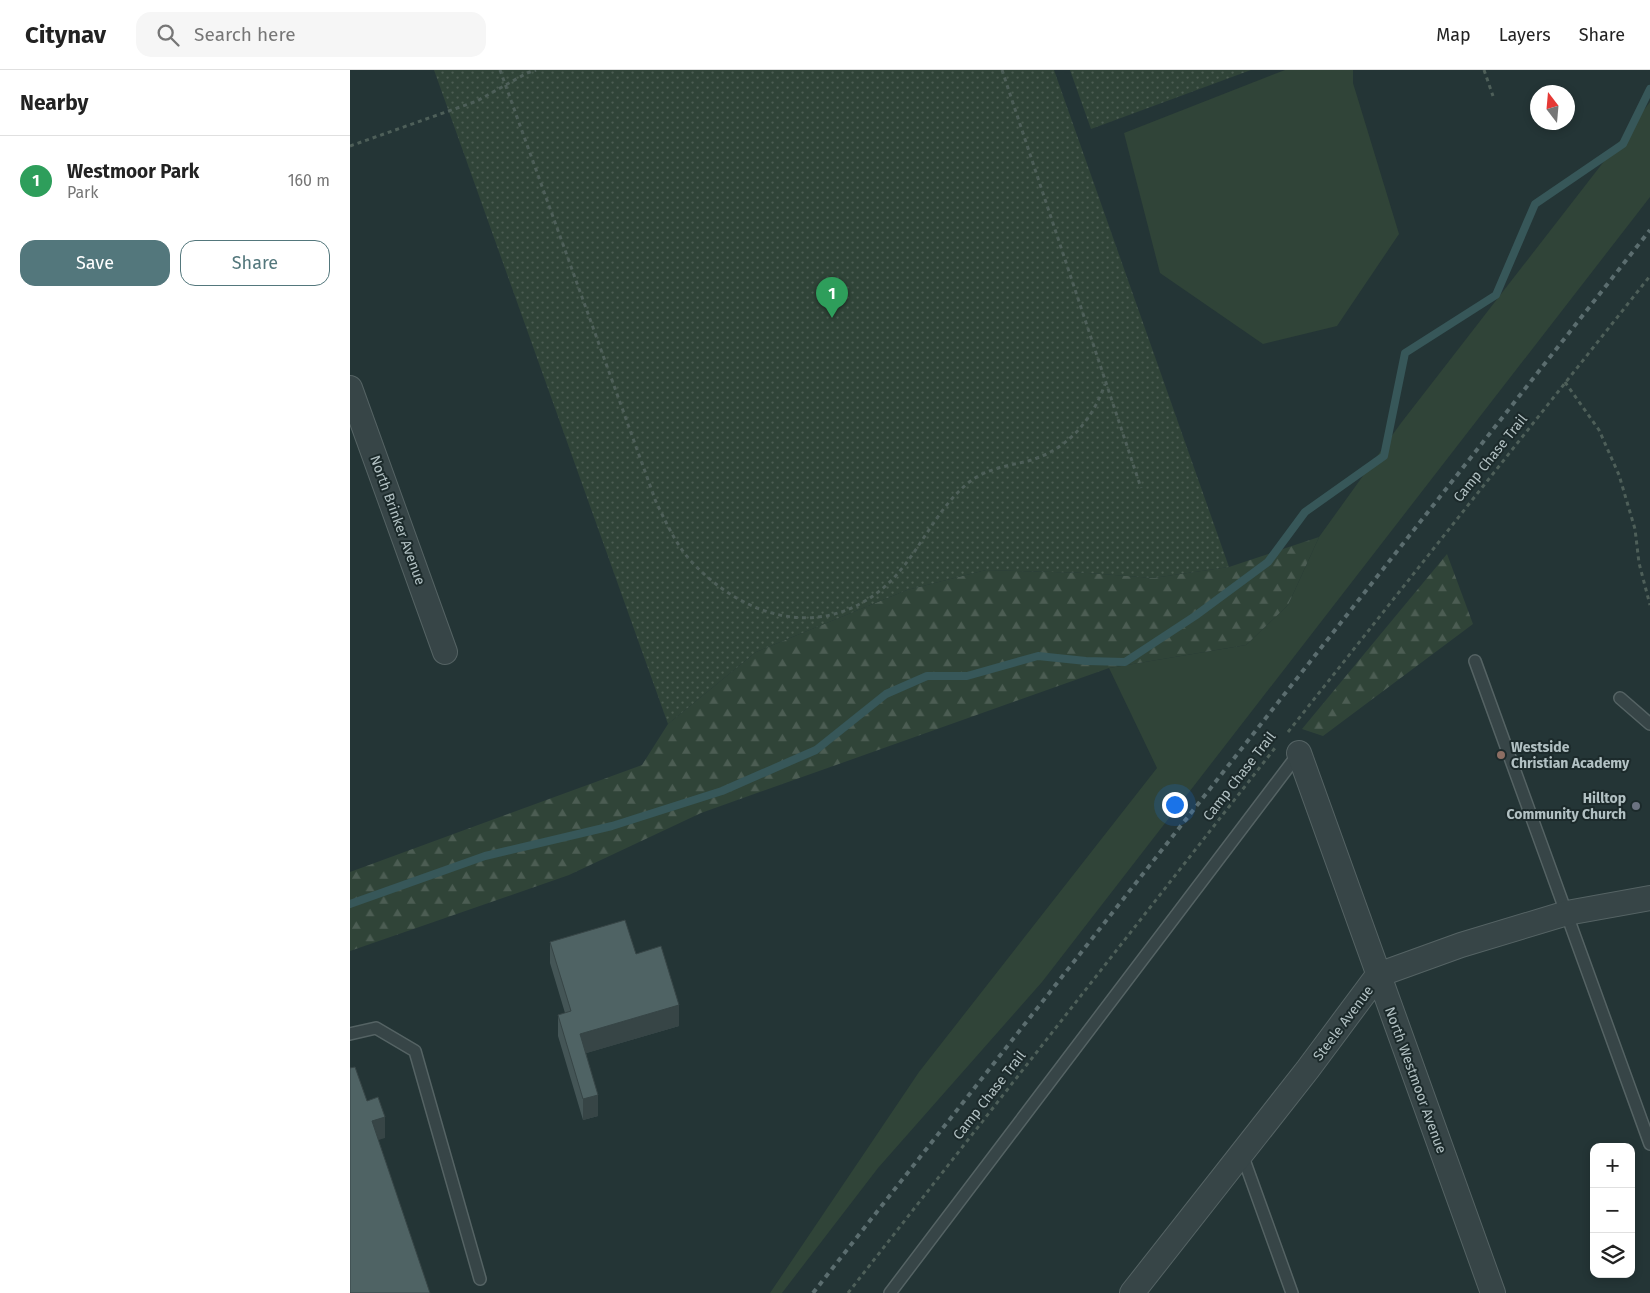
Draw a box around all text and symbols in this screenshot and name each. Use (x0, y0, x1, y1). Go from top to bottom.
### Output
search box (136, 12, 486, 57)
text: Citynav (25, 21, 106, 49)
icon: search (154, 21, 182, 49)
text: Search here (194, 23, 296, 46)
text: Map (1436, 24, 1471, 46)
text: Layers (1499, 24, 1551, 46)
text: Share (1579, 24, 1625, 46)
north arrow (1530, 85, 1575, 130)
text: Nearby (20, 90, 88, 116)
text: Westmoor Park (67, 160, 199, 183)
text: 1 (32, 171, 40, 190)
text: 160 m (288, 171, 330, 190)
text: Park (67, 183, 99, 202)
button: Save (20, 240, 170, 286)
button: Share (180, 240, 330, 286)
pin: 1 (816, 277, 848, 318)
street label: Camp Chase Trail (1450, 411, 1531, 506)
street label: North Brinker Avenue (366, 453, 429, 587)
street label: Camp Chase Trail (1199, 729, 1279, 824)
place label: Westside Christian Academy (1511, 739, 1630, 772)
marker: Westside Christian Academy (1495, 749, 1507, 761)
place label: Hilltop Community Church (1506, 790, 1626, 823)
your location (1162, 792, 1188, 818)
marker: Hilltop Community Church (1630, 800, 1642, 812)
street label: Steele Avenue (1310, 982, 1377, 1064)
street label: North Westmoor Avenue (1381, 1005, 1450, 1156)
street label: Camp Chase Trail (949, 1048, 1029, 1143)
map controls (1590, 1143, 1635, 1278)
button: + (1590, 1143, 1635, 1188)
button: − (1590, 1188, 1635, 1233)
button: layers (1590, 1233, 1635, 1278)

